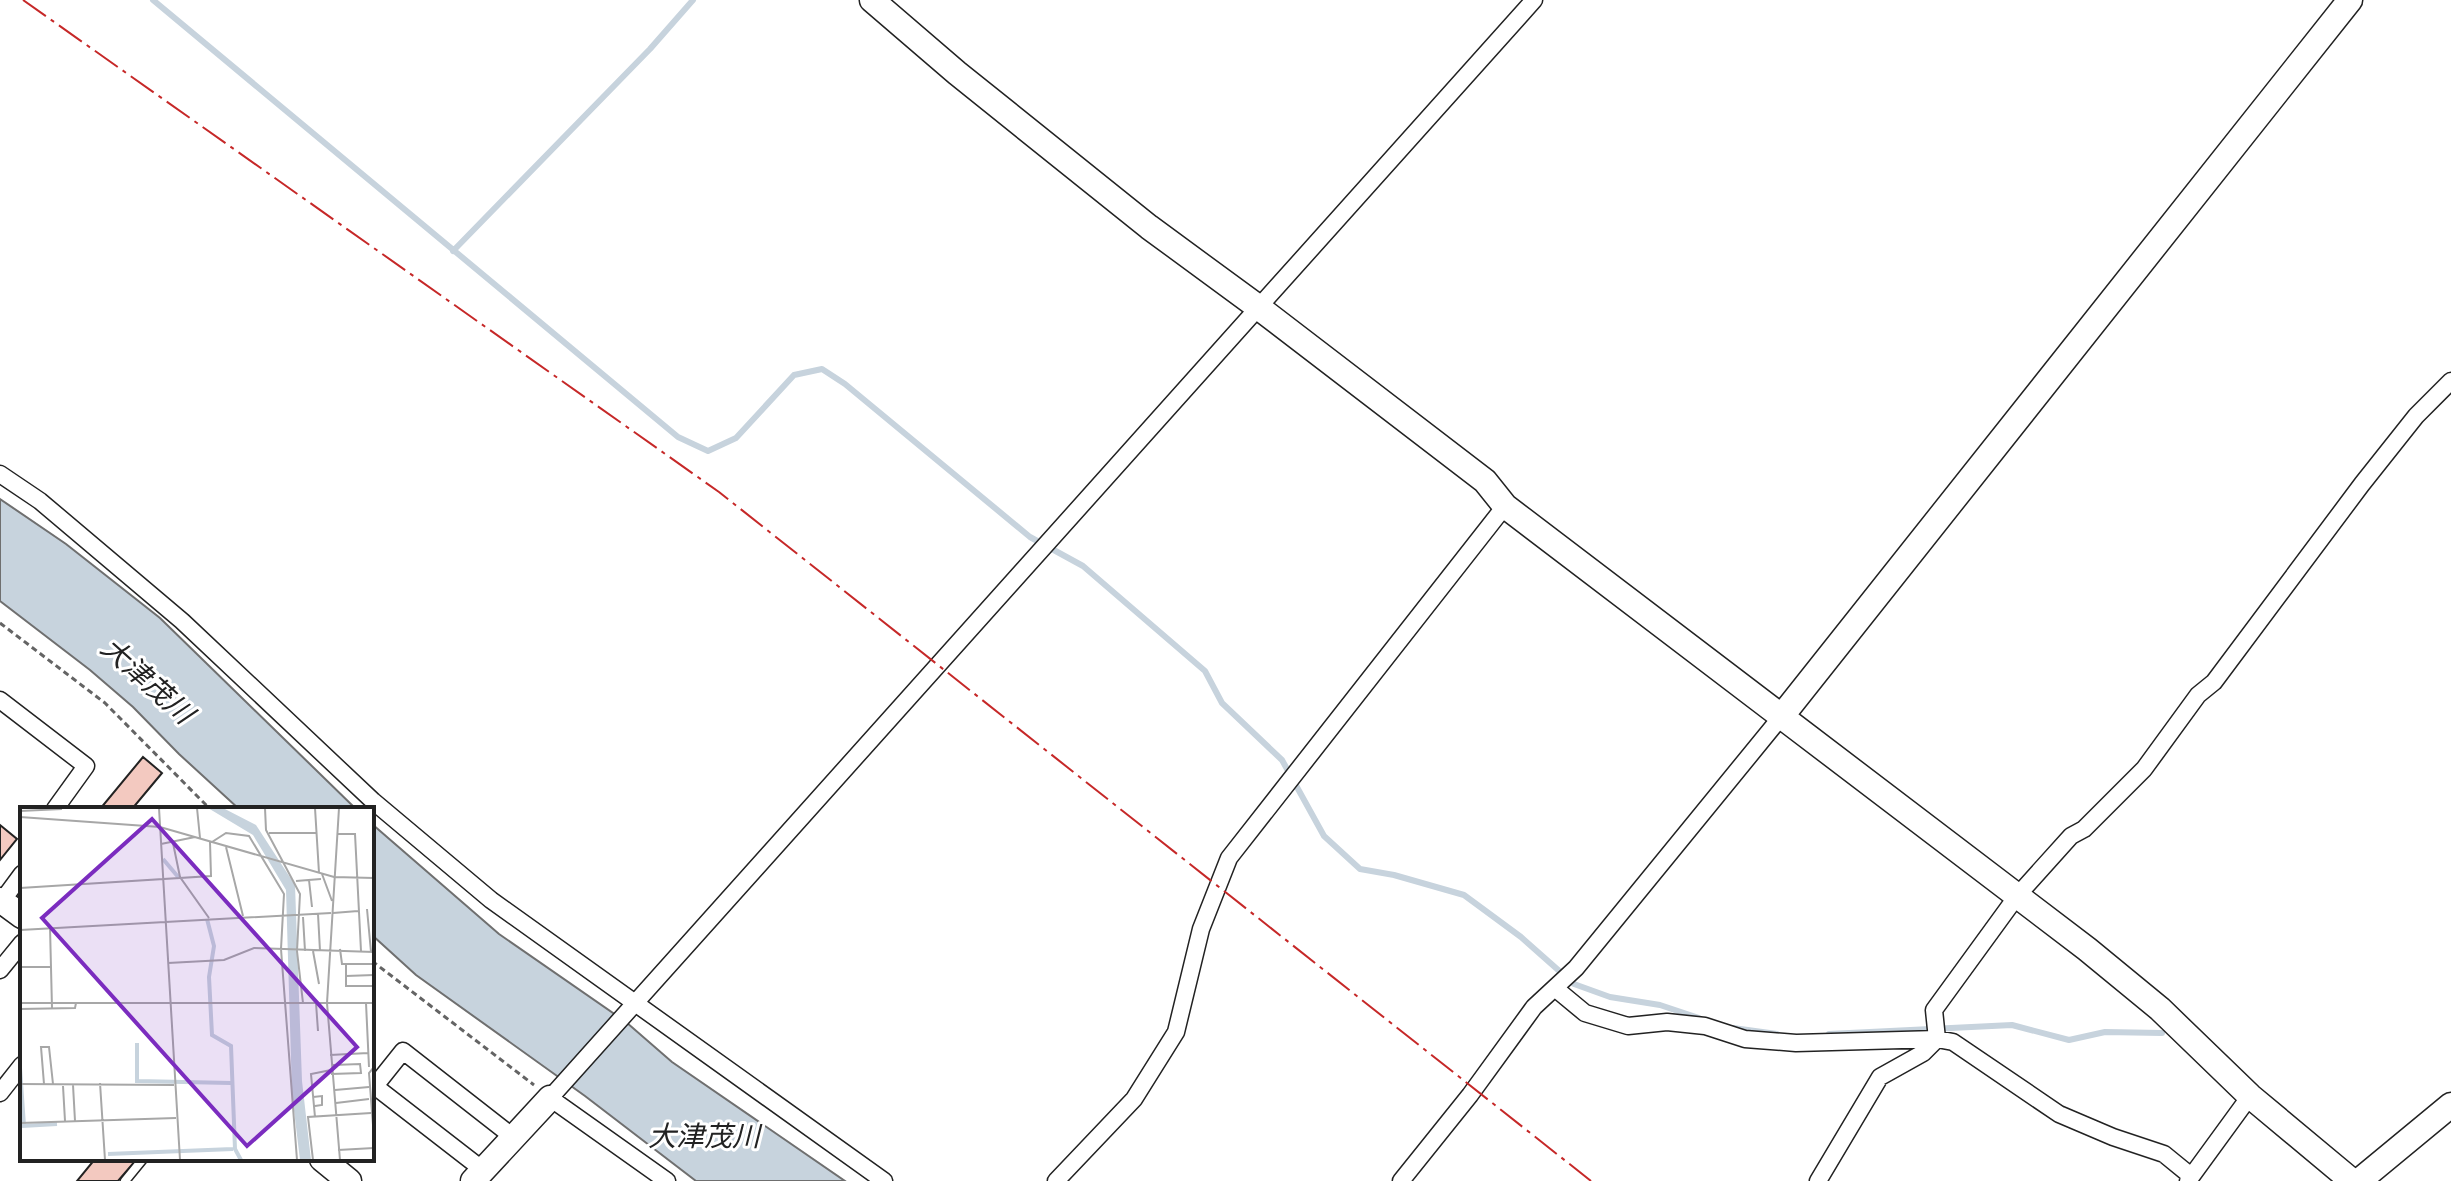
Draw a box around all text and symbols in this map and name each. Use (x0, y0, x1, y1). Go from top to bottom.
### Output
water label: 大津茂川 (95, 630, 204, 732)
inset map (20, 807, 374, 1161)
water label: 大津茂川 (648, 1118, 763, 1153)

